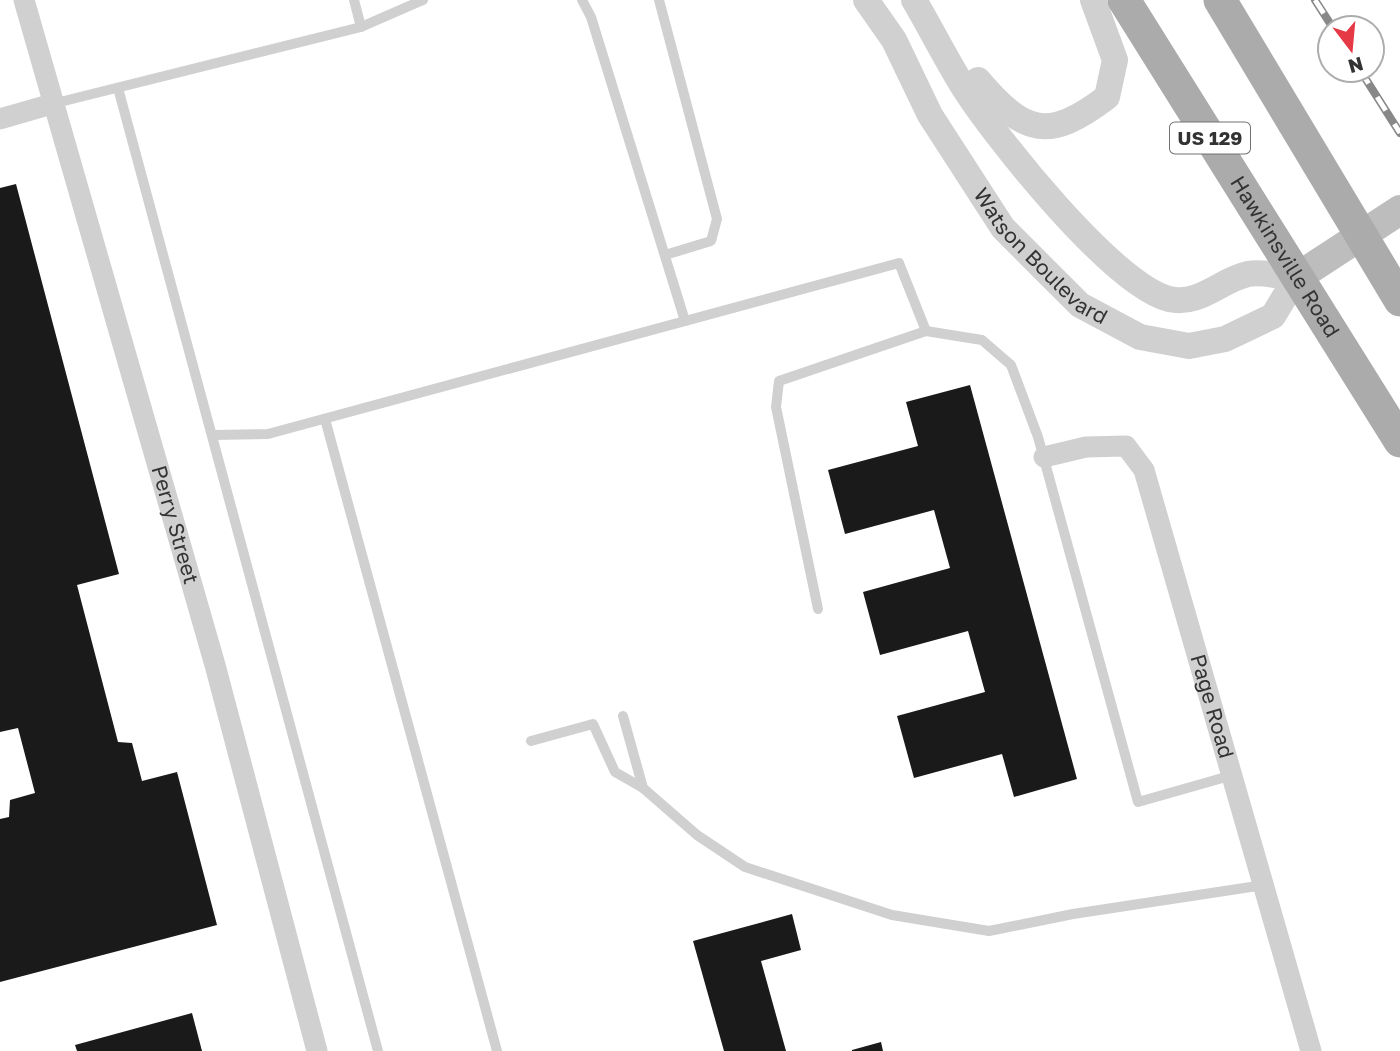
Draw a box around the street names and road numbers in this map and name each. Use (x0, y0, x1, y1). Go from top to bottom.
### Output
road number: US 129 (1170, 122, 1250, 154)
street label: Hawkinsville Road (1225, 171, 1346, 342)
street label: Watson Boulevard (968, 183, 1112, 329)
street label: Perry Street (146, 462, 205, 587)
street label: Page Road (1186, 651, 1240, 761)

